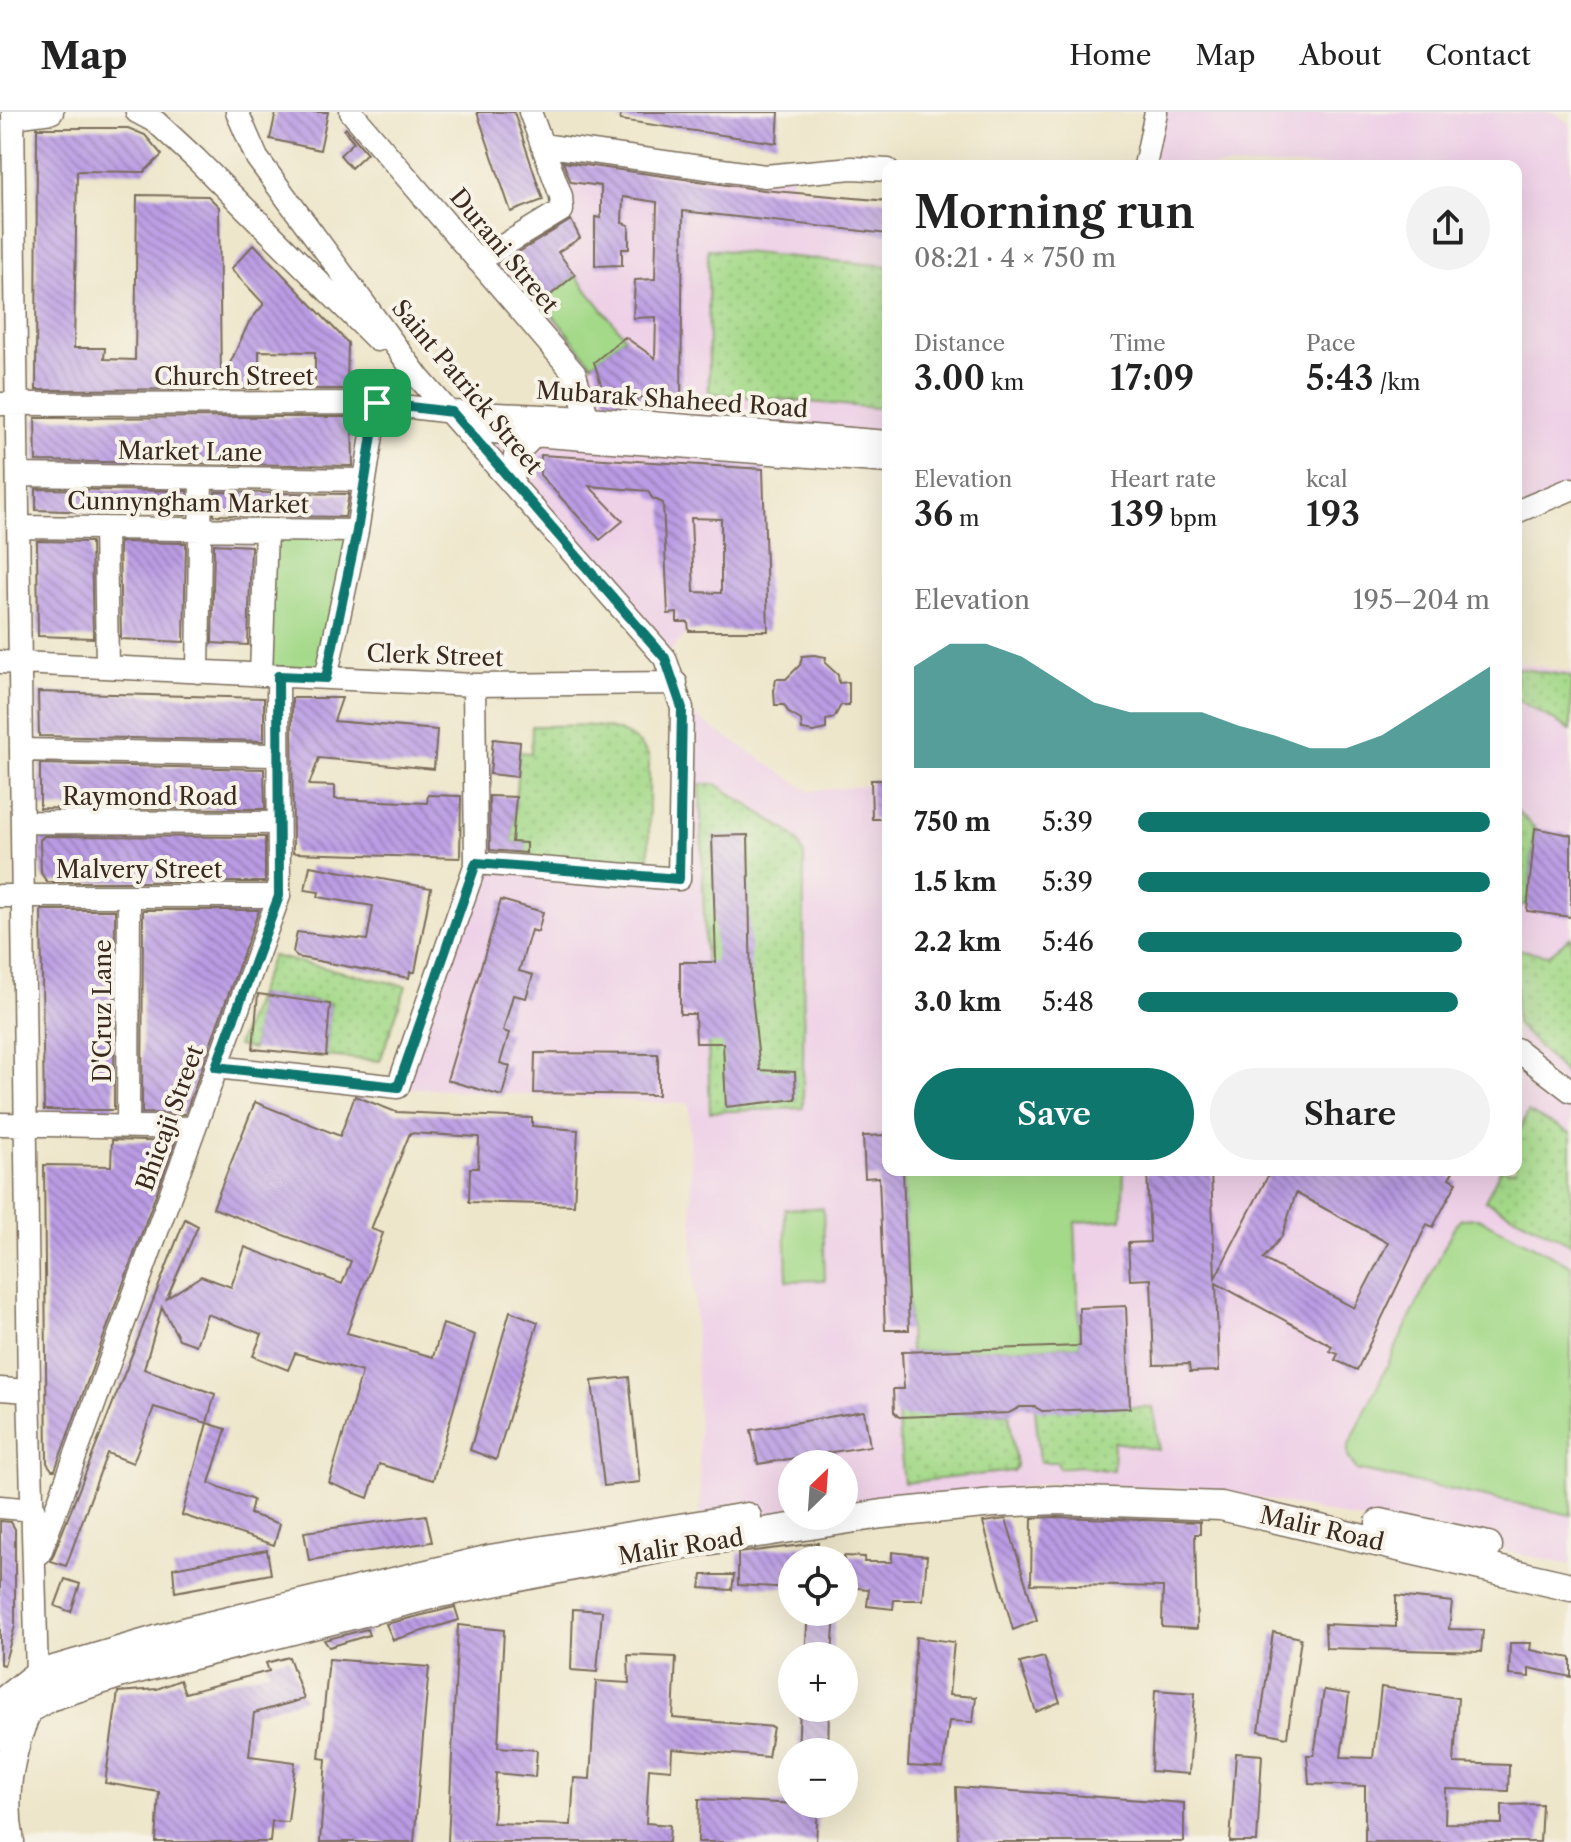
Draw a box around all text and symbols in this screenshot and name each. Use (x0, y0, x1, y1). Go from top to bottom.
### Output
text: Map (40, 32, 128, 79)
text: Home (1069, 38, 1151, 72)
text: Map (1195, 38, 1255, 72)
text: About (1299, 38, 1381, 72)
text: Contact (1425, 38, 1531, 72)
street label: Durani Street (444, 183, 565, 319)
text: Morning run (914, 185, 1195, 239)
button: share (1406, 186, 1490, 270)
text: 08:21 · 4 × 750 m (914, 242, 1116, 274)
street label: Saint Patrick Street (386, 294, 549, 480)
text: Distance (914, 330, 1005, 357)
text: Time (1110, 330, 1166, 357)
text: Pace (1306, 330, 1356, 357)
text: 3.00 (914, 357, 985, 399)
text: 17:09 (1110, 357, 1194, 399)
text: 5:43 (1306, 357, 1374, 399)
street label: Church Street (154, 362, 315, 391)
pin (343, 369, 411, 437)
text: km (985, 369, 1024, 396)
text: /km (1374, 369, 1421, 396)
street label: Mubarak Shaheed Road (535, 376, 809, 423)
icon: arrive (355, 381, 399, 425)
street label: Market Lane (117, 436, 263, 467)
text: Elevation (914, 466, 1012, 493)
text: Heart rate (1110, 466, 1216, 493)
text: kcal (1306, 466, 1348, 493)
street label: Cunnyngham Market (67, 486, 310, 519)
text: 36 (914, 493, 953, 535)
text: 139 (1110, 493, 1164, 535)
text: 193 (1306, 493, 1360, 535)
text: m (953, 505, 980, 532)
text: bpm (1164, 505, 1217, 532)
text: Elevation (914, 584, 1030, 616)
text: 195–204 m (1353, 584, 1490, 616)
street label: Clerk Street (366, 639, 504, 672)
street label: Raymond Road (62, 782, 238, 811)
text: 750 m (914, 806, 991, 838)
text: 5:39 (1042, 806, 1093, 838)
street label: Malvery Street (56, 855, 223, 884)
text: 1.5 km (914, 866, 997, 898)
text: 5:39 (1042, 866, 1093, 898)
text: 2.2 km (914, 926, 1001, 958)
text: 5:46 (1042, 926, 1094, 958)
street label: D'Cruz Lane (88, 939, 117, 1083)
text: 3.0 km (914, 986, 1002, 1018)
text: 5:48 (1042, 986, 1094, 1018)
street label: Bhicaji Street (130, 1041, 209, 1195)
button: Save (914, 1068, 1194, 1160)
button: Share (1210, 1068, 1490, 1160)
north arrow (778, 1450, 858, 1530)
map controls (778, 1450, 858, 1818)
street label: Malir Road (1257, 1500, 1387, 1557)
street label: Malir Road (616, 1522, 746, 1571)
button: locate (778, 1546, 858, 1626)
button: + (778, 1642, 858, 1722)
button: − (778, 1738, 858, 1818)

